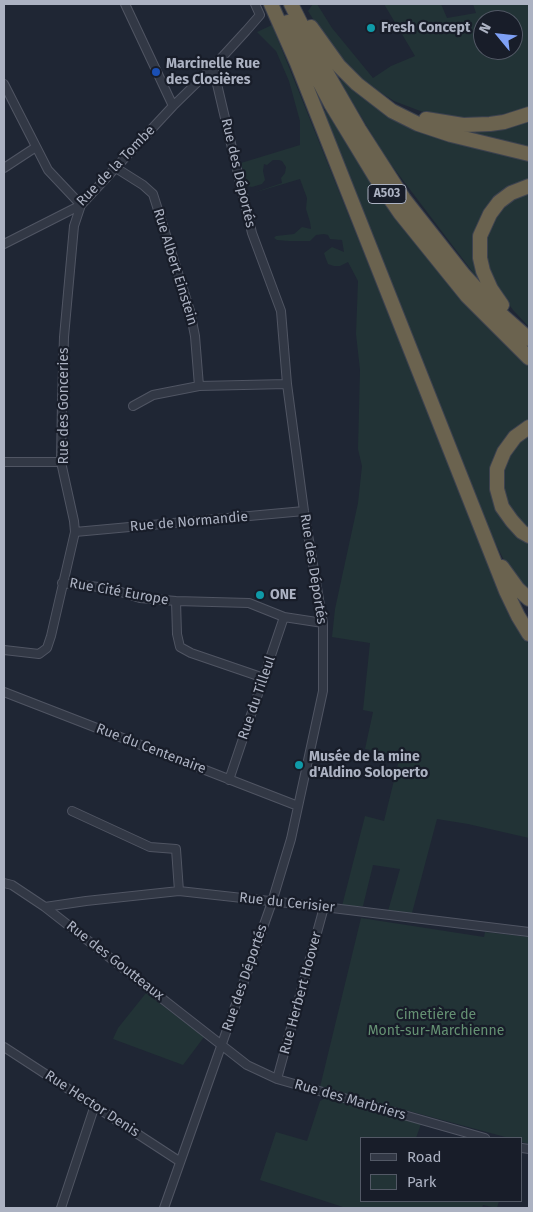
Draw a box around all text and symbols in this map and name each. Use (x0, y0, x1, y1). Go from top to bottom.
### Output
north arrow (473, 10, 523, 60)
place label: Fresh Concept (381, 20, 470, 36)
text: N (476, 20, 495, 36)
marker: Fresh Concept (365, 22, 377, 34)
place label: Marcinelle Rue des Closières (166, 56, 260, 88)
marker: Marcinelle Rue des Closières (150, 66, 162, 78)
street label: Rue des Déportés (217, 117, 259, 229)
street label: Rue de la Tombe (73, 122, 159, 210)
road number: A503 (368, 184, 406, 203)
street label: Rue Albert Einstein (149, 207, 201, 327)
street label: Rue des Gonceries (56, 348, 72, 464)
street label: Rue de Normandie (129, 508, 249, 536)
street label: Rue des Déportés (296, 512, 330, 626)
street label: Rue Cité Europe (68, 575, 170, 609)
place label: ONE (270, 587, 296, 603)
marker: ONE (254, 589, 266, 601)
street label: Rue du Tilleul (235, 654, 279, 742)
street label: Rue du Centenaire (94, 720, 208, 778)
place label: Musée de la mine d'Aldino Soloperto (309, 749, 428, 782)
marker: Musée de la mine d'Aldino Soloperto (293, 759, 305, 771)
street label: Rue du Cerisier (238, 890, 336, 916)
street label: Rue des Goutteaux (63, 918, 167, 1004)
street label: Rue des Déportés (219, 922, 271, 1034)
street label: Rue Herbert Hoover (277, 930, 325, 1056)
park label: Cimetière de Mont-sur-Marchienne (368, 1007, 504, 1040)
street label: Rue Hector Denis (42, 1067, 142, 1141)
street label: Rue des Marbriers (292, 1076, 408, 1124)
legend (360, 1137, 523, 1202)
text: Road (407, 1148, 442, 1166)
text: Park (407, 1173, 437, 1191)

